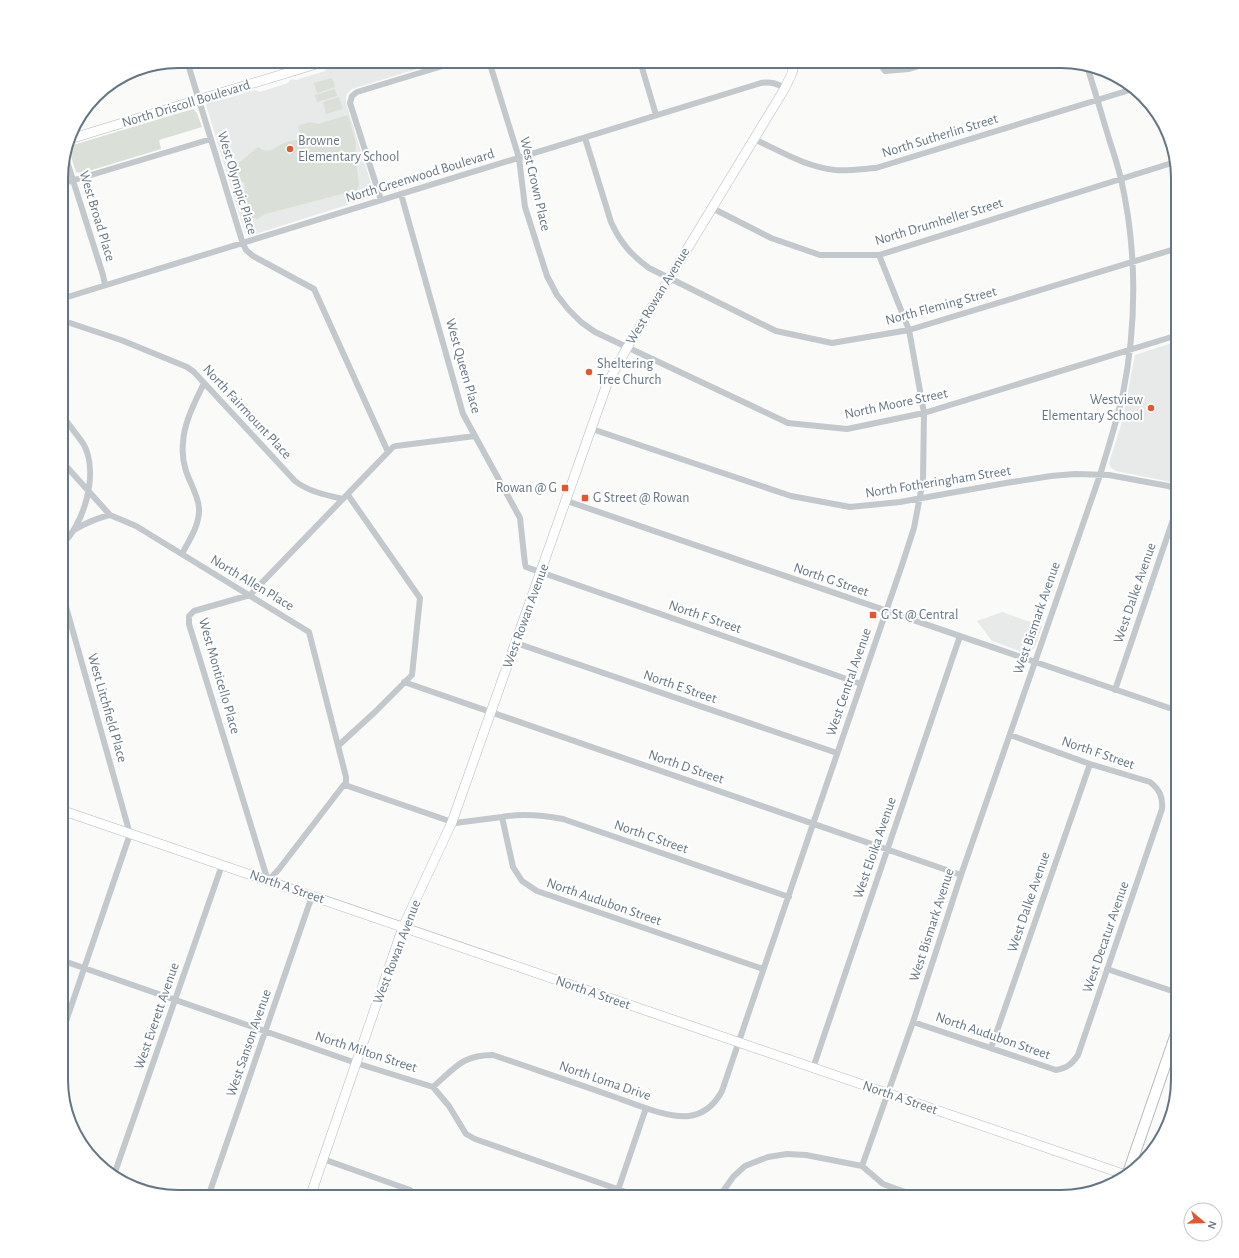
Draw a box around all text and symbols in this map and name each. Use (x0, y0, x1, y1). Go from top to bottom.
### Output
street label: North Driscoll Boulevard (120, 78, 252, 130)
street label: North Sutherlin Street (880, 112, 1000, 160)
street label: West Olympic Place (215, 130, 259, 236)
place label: Browne Elementary School (298, 134, 400, 164)
street label: West Crown Place (517, 135, 553, 233)
marker: Browne Elementary School (285, 144, 295, 154)
street label: North Greenwood Boulevard (344, 147, 496, 205)
street label: West Broad Place (77, 169, 117, 263)
street label: North Drumheller Street (873, 196, 1005, 248)
street label: West Rowan Avenue (624, 245, 692, 347)
street label: North Fleming Street (884, 284, 999, 328)
street label: West Queen Place (443, 317, 483, 415)
place label: Sheltering Tree Church (597, 357, 661, 387)
street label: North Fairmount Place (200, 362, 294, 462)
marker: Sheltering Tree Church (584, 367, 594, 377)
street label: North Moore Street (843, 386, 949, 422)
place label: Westview Elementary School (1042, 393, 1144, 423)
marker: Westview Elementary School (1146, 403, 1156, 413)
street label: North Fotheringham Street (864, 463, 1012, 500)
place label: Rowan @ G (496, 481, 557, 495)
marker: Rowan @ G (560, 483, 570, 493)
place label: G Street @ Rowan (593, 491, 690, 505)
marker: G Street @ Rowan (580, 493, 590, 503)
street label: West Dalke Avenue (1111, 541, 1159, 645)
street label: North Allen Place (208, 553, 296, 613)
street label: West Bismark Avenue (1011, 560, 1063, 676)
street label: North G Street (792, 561, 871, 600)
street label: West Rowan Avenue (501, 562, 551, 670)
street label: North F Street (667, 598, 744, 636)
place label: G St @ Central (881, 608, 958, 622)
marker: G St @ Central (868, 610, 878, 620)
street label: West Monticello Place (196, 616, 242, 736)
street label: West Central Avenue (824, 626, 874, 738)
street label: West Litchfield Place (85, 652, 129, 764)
street label: North E Street (642, 668, 719, 706)
street label: North F Street (1060, 734, 1137, 772)
street label: North D Street (646, 748, 726, 787)
street label: West Eloika Avenue (851, 795, 899, 901)
street label: North C Street (612, 818, 690, 856)
street label: West Dalke Avenue (1005, 850, 1053, 954)
street label: West Bismark Avenue (907, 867, 957, 983)
street label: North A Street (248, 868, 327, 906)
street label: North Audubon Street (545, 876, 664, 928)
street label: West Decatur Avenue (1080, 880, 1132, 994)
street label: West Rowan Avenue (371, 898, 423, 1006)
street label: West Everett Avenue (132, 961, 182, 1071)
street label: North A Street (554, 974, 633, 1012)
street label: West Sanson Avenue (224, 988, 274, 1098)
street label: North Audubon Street (934, 1010, 1053, 1062)
street label: North Milton Street (313, 1029, 419, 1075)
street label: North Loma Drive (557, 1059, 653, 1103)
street label: North A Street (861, 1079, 940, 1117)
north arrow (1183, 1202, 1223, 1242)
text: N (1206, 1220, 1218, 1231)

